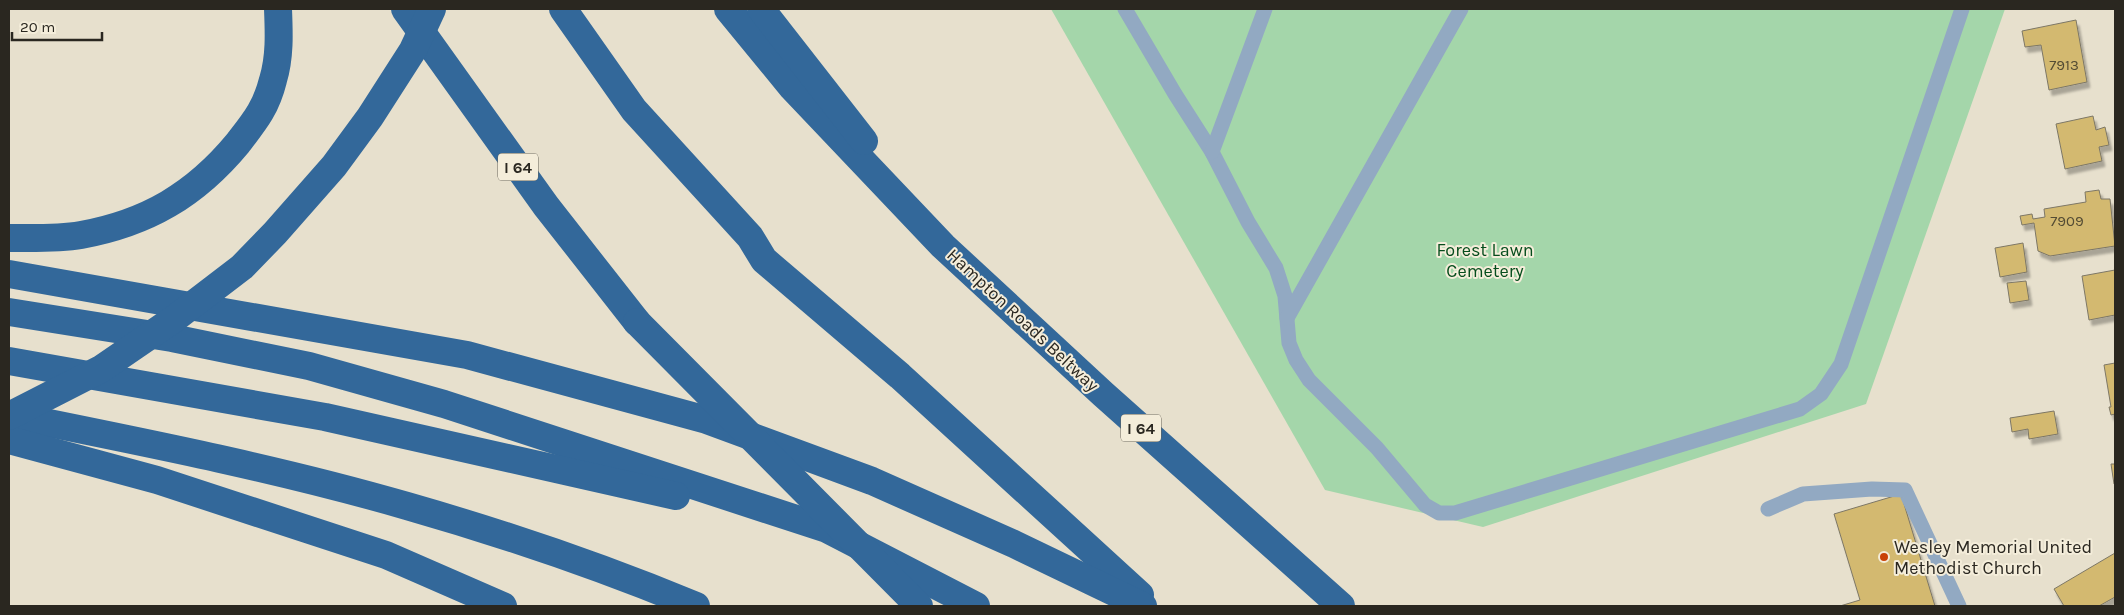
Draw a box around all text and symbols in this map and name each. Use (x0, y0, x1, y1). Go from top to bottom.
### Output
scale bar (12, 10, 102, 42)
text: 20 m (20, 18, 55, 36)
house number: 7913 (2049, 56, 2079, 74)
road number: I 64 (498, 154, 538, 180)
house number: 7909 (2050, 212, 2084, 230)
park label: Forest Lawn Cemetery (1436, 239, 1534, 282)
street label: Hampton Roads Beltway (942, 244, 1104, 397)
road number: I 64 (1121, 414, 1161, 442)
place label: Wesley Memorial United Methodist Church (1894, 536, 2092, 579)
marker: Wesley Memorial United Methodist Church (1878, 551, 1890, 563)

